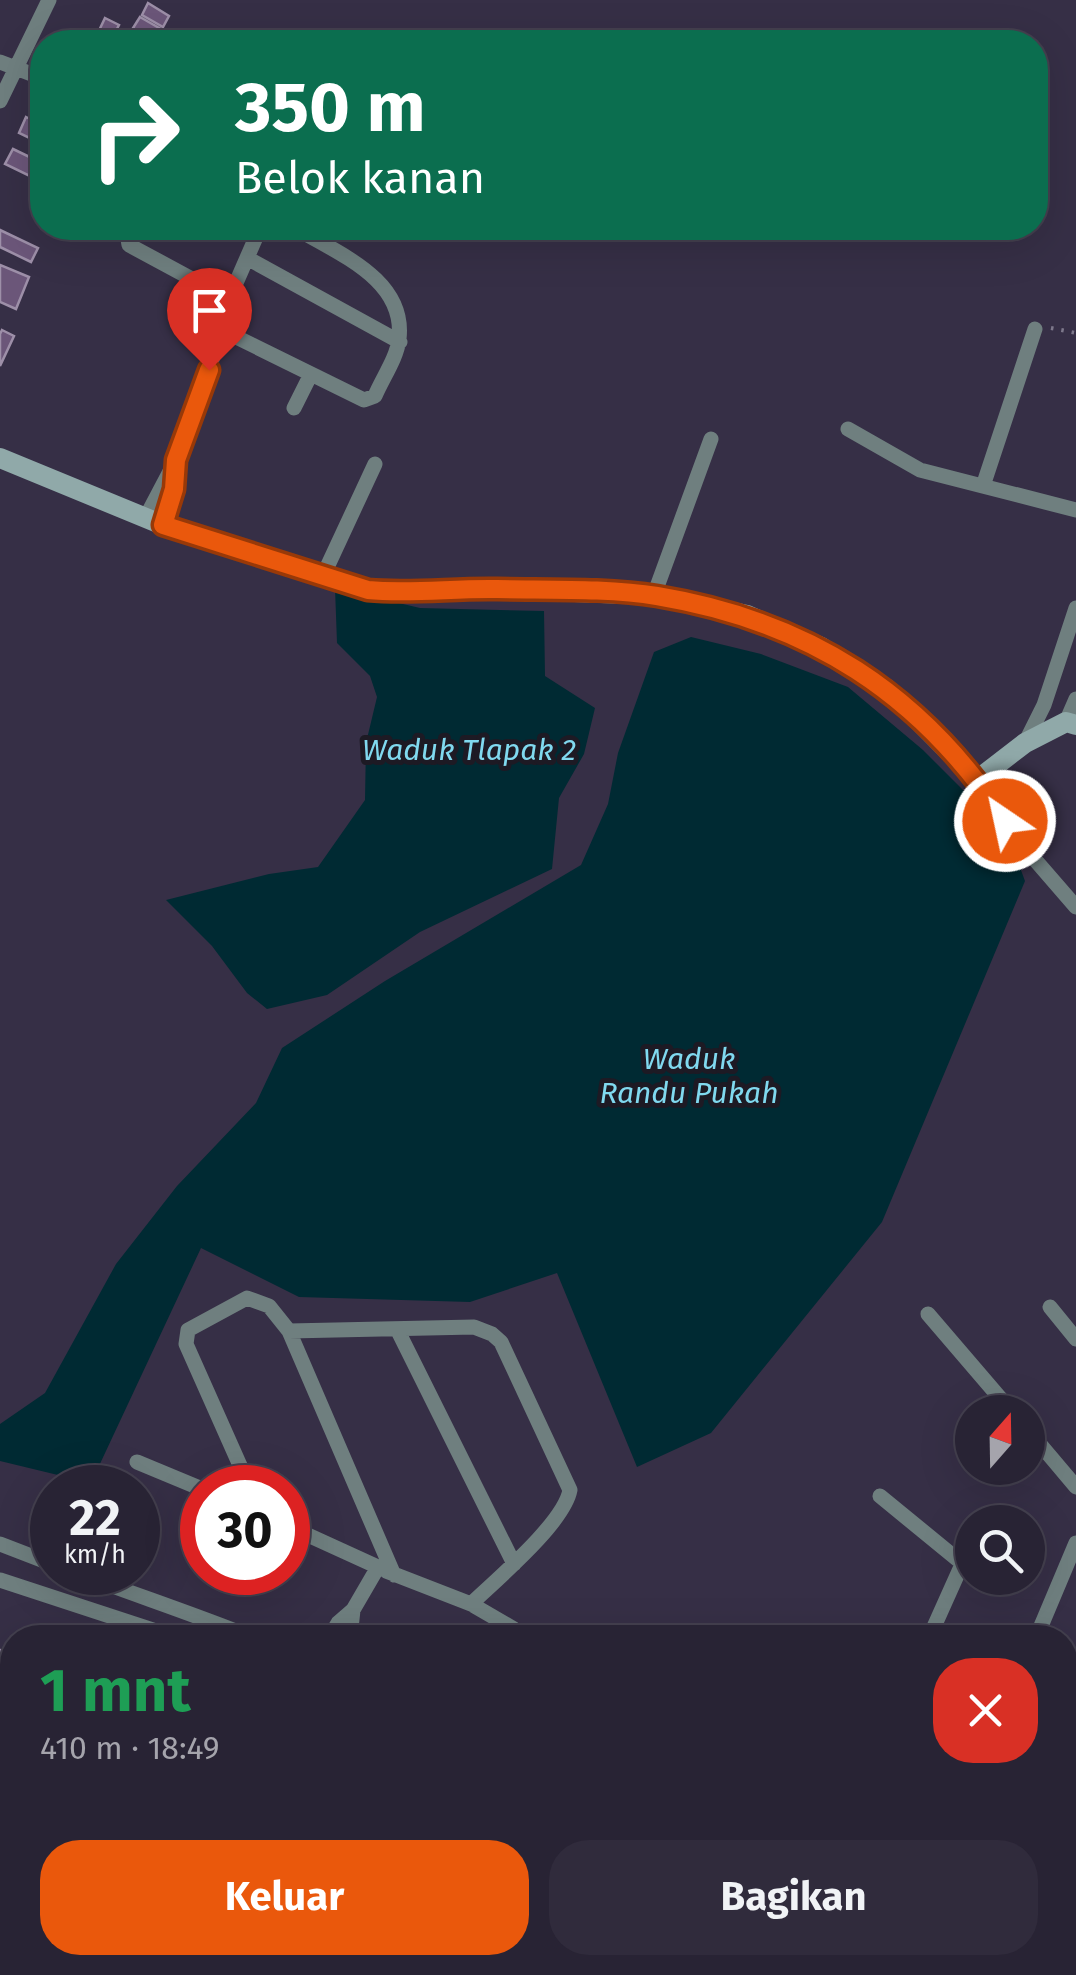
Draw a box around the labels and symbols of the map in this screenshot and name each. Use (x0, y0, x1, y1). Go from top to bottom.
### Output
pin (167, 268, 252, 371)
water label: Waduk Tlapak 2 (362, 732, 576, 768)
position arrow (953, 769, 1057, 873)
water label: Waduk Randu Pukah (599, 1041, 779, 1111)
north arrow (955, 1395, 1045, 1485)
speed limit sign: 30 (180, 1465, 310, 1595)

